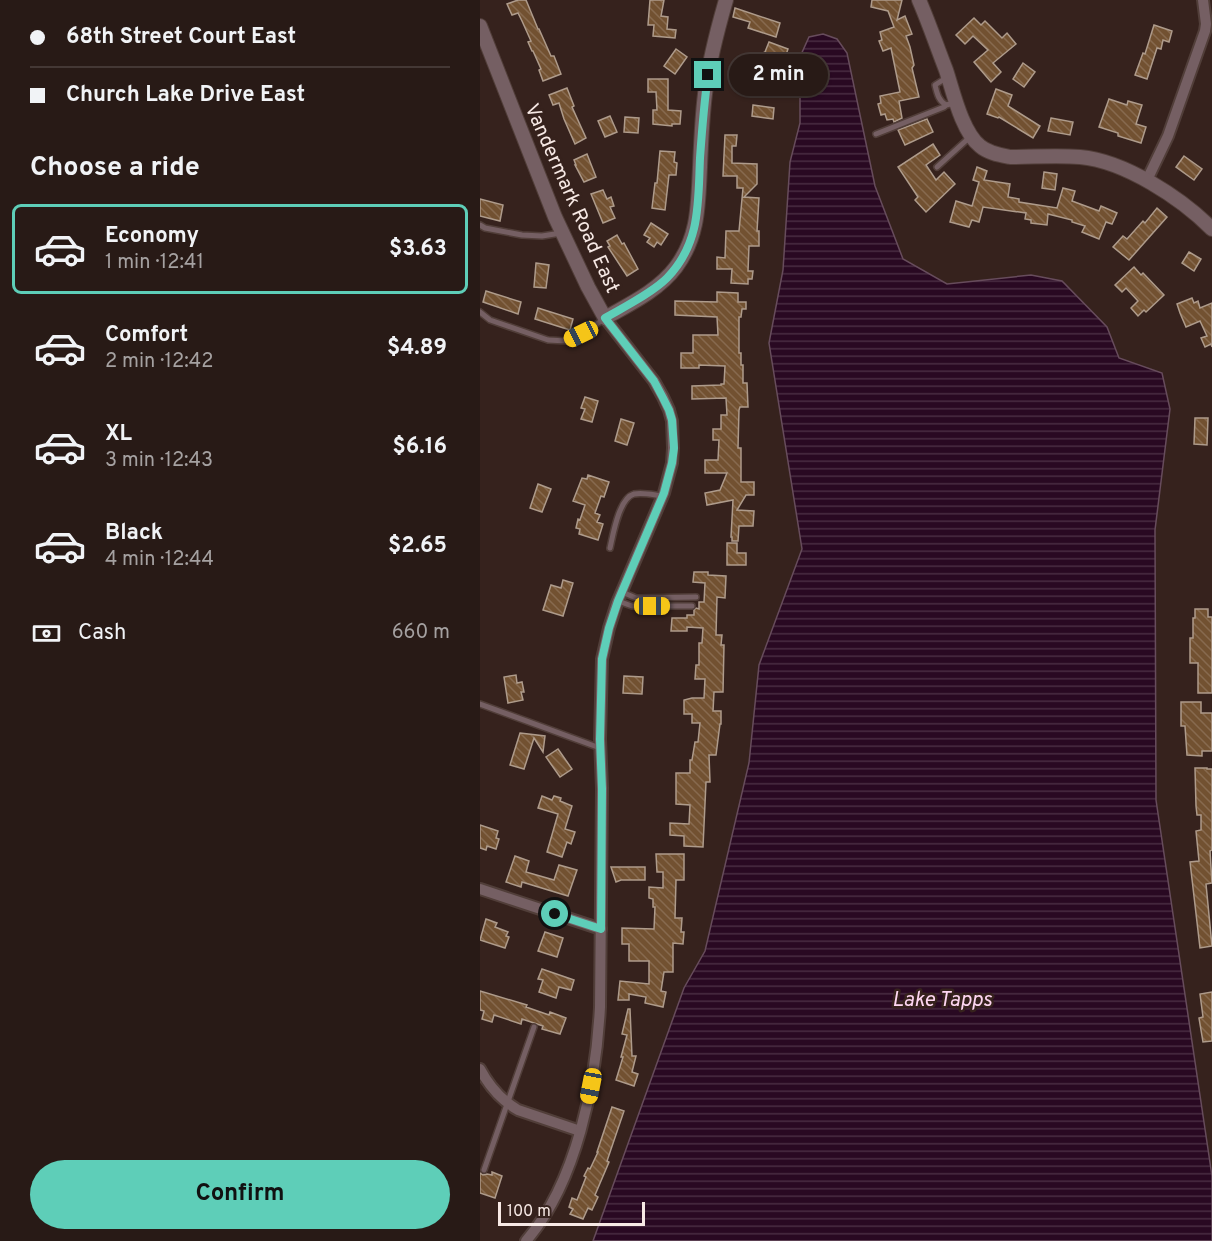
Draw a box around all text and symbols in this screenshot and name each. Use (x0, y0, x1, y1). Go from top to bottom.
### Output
text: 68th Street Court East (66, 24, 296, 51)
callout: 2 min (729, 54, 828, 96)
route end (694, 61, 721, 88)
text: 2 min (752, 62, 805, 88)
text: Church Lake Drive East (66, 82, 305, 109)
street label: Vandermark Road East (518, 100, 625, 298)
text: Choose a ride (30, 151, 200, 185)
icon: car (33, 222, 87, 276)
text: Economy (105, 223, 199, 250)
text: $3.63 (389, 236, 447, 263)
text: 1 min · 12:41 (105, 250, 204, 276)
car (561, 318, 601, 350)
icon: car (33, 321, 87, 375)
text: Comfort (105, 322, 188, 349)
text: $4.89 (387, 335, 447, 362)
text: 2 min · 12:42 (105, 349, 213, 375)
icon: car (33, 420, 87, 474)
text: XL (105, 421, 132, 448)
text: $6.16 (393, 434, 447, 461)
text: 3 min · 12:43 (105, 448, 213, 474)
icon: car (33, 519, 87, 573)
text: Black (105, 520, 163, 547)
text: $2.65 (388, 533, 447, 560)
text: 4 min · 12:44 (105, 547, 214, 573)
car (634, 597, 670, 615)
icon: cash (30, 617, 63, 650)
text: Cash (78, 620, 127, 647)
text: 660 m (392, 620, 450, 646)
route start (541, 900, 568, 927)
water label: Lake Tapps (892, 987, 993, 1014)
car (579, 1067, 603, 1105)
button: Confirm (30, 1160, 450, 1229)
scale bar (498, 1199, 645, 1226)
text: 100 m (507, 1202, 551, 1222)

